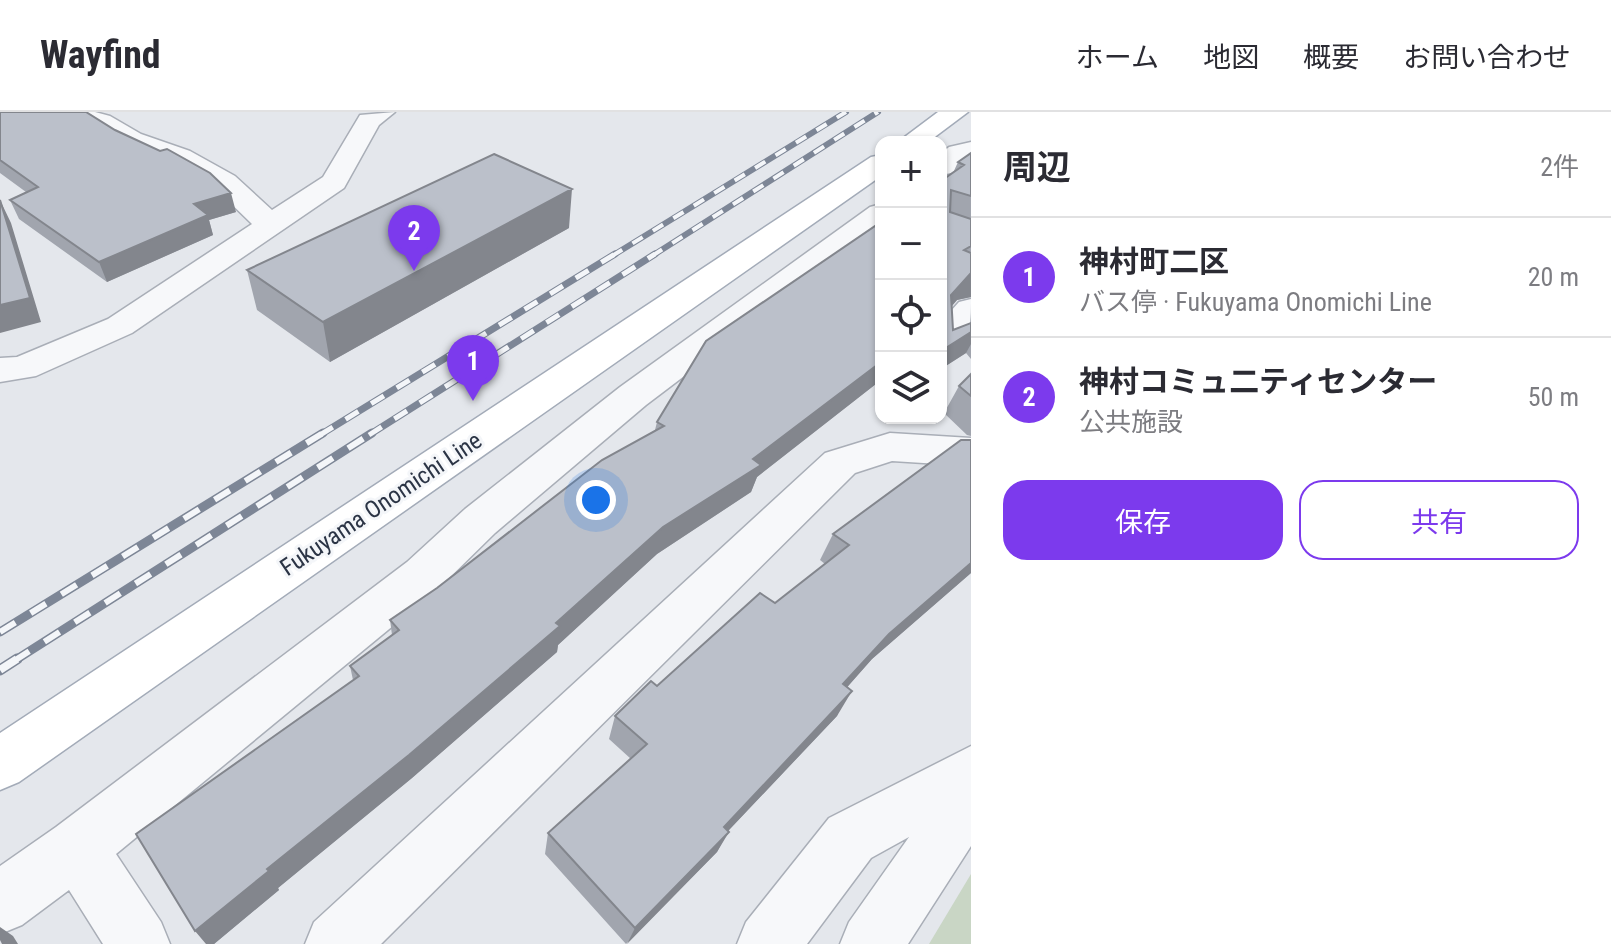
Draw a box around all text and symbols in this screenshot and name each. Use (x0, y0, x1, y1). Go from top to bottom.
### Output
text: Wayfind (40, 33, 161, 77)
text: ホーム (1076, 41, 1159, 74)
text: 地図 (1203, 41, 1259, 74)
text: 概要 (1303, 41, 1359, 74)
text: お問い合わせ (1403, 41, 1571, 74)
map controls (875, 136, 947, 424)
button: + (875, 136, 947, 208)
text: 周辺 (1003, 147, 1071, 187)
text: 2件 (1540, 152, 1579, 182)
pin: 2 (388, 205, 440, 271)
button: − (875, 208, 947, 280)
text: 神村町二区 (1079, 244, 1229, 279)
text: 1 (1022, 262, 1036, 292)
text: 20 m (1528, 262, 1579, 292)
button: locate (875, 280, 947, 352)
text: バス停 · Fukuyama Onomichi Line (1079, 287, 1432, 317)
pin: 1 (447, 335, 499, 401)
button: layers (875, 352, 947, 424)
text: 神村コミュ二ティセンター (1079, 364, 1437, 399)
text: 2 (1022, 382, 1036, 412)
text: 50 m (1528, 382, 1579, 412)
text: 公共施設 (1079, 407, 1183, 437)
street label: Fukuyama Onomichi Line (275, 426, 487, 582)
your location (576, 480, 616, 520)
button: 保存 (1003, 480, 1283, 560)
button: 共有 (1299, 480, 1579, 560)

